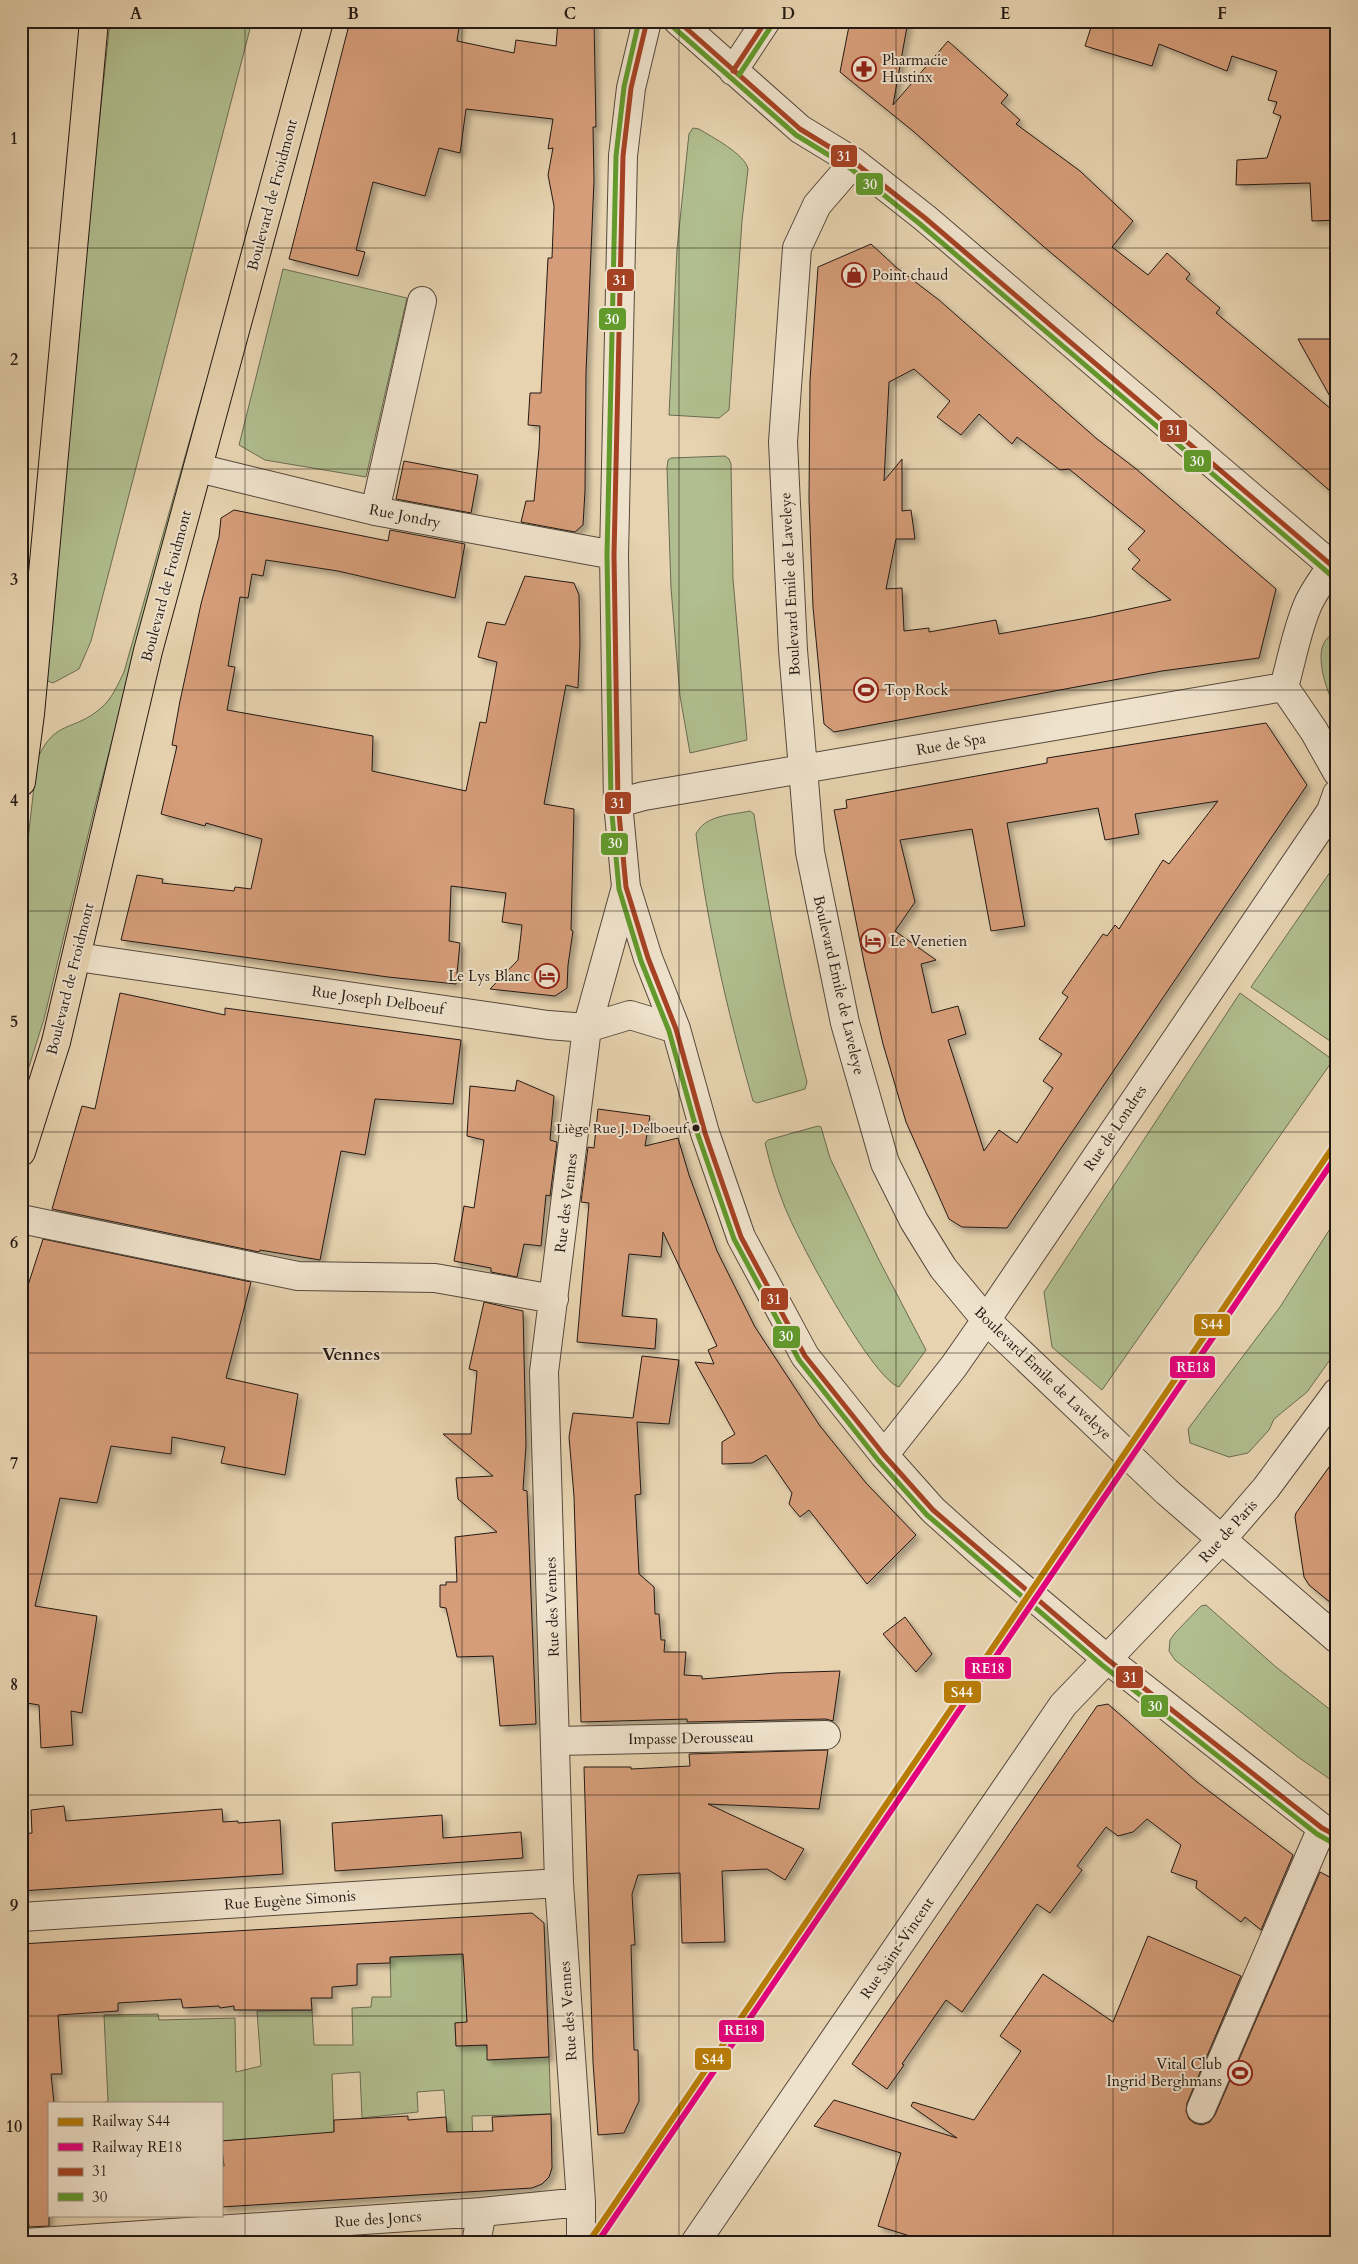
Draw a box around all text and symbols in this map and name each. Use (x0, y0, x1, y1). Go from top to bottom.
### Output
text: A (130, 3, 142, 25)
text: B (347, 3, 359, 25)
text: C (564, 3, 576, 25)
text: D (781, 3, 795, 25)
text: E (1000, 3, 1010, 25)
text: F (1217, 3, 1227, 25)
place label: Pharmacie Hustinx (882, 50, 948, 87)
pharmacy icon: Pharmacie Hustinx (851, 56, 877, 82)
street label: Boulevard de Froidmont (242, 117, 302, 273)
text: 1 (10, 128, 18, 150)
line badge: 31 (830, 144, 858, 168)
text: 31 (837, 147, 851, 166)
line badge: 30 (855, 172, 884, 196)
text: 30 (863, 175, 877, 194)
shop icon: Point chaud (841, 262, 867, 288)
place label: Point chaud (872, 265, 948, 285)
line badge: 31 (606, 268, 635, 292)
text: 31 (613, 271, 627, 290)
line badge: 30 (598, 307, 627, 331)
text: 30 (605, 310, 619, 329)
text: 2 (10, 349, 18, 371)
line badge: 31 (1159, 419, 1188, 443)
text: 31 (1167, 421, 1181, 440)
line badge: 30 (1183, 449, 1212, 473)
text: 30 (1190, 452, 1204, 471)
street label: Boulevard Emile de Laveleye (775, 492, 805, 676)
street label: Rue Jondry (367, 499, 443, 533)
street label: Boulevard de Froidmont (136, 508, 196, 664)
text: 3 (10, 569, 18, 591)
sports icon: Top Rock (853, 677, 879, 703)
place label: Top Rock (884, 680, 949, 700)
street label: Rue de Spa (915, 728, 988, 760)
text: 4 (10, 790, 18, 812)
line badge: 31 (604, 791, 632, 815)
text: 31 (611, 794, 625, 813)
line badge: 30 (600, 832, 629, 856)
text: 30 (608, 834, 622, 853)
street label: Boulevard Emile de Laveleye (809, 893, 869, 1077)
street label: Boulevard de Froidmont (41, 901, 99, 1057)
hotel icon: Le Venetien (860, 928, 886, 954)
place label: Le Venetien (890, 931, 968, 951)
hotel icon: Le Lys Blanc (534, 963, 560, 989)
place label: Le Lys Blanc (448, 966, 530, 986)
street label: Rue Joseph Delboeuf (311, 981, 448, 1020)
text: 5 (10, 1011, 18, 1033)
street label: Rue de Londres (1079, 1081, 1151, 1175)
place label: Liège Rue J. Delboeuf (556, 1119, 690, 1138)
marker: Liège Rue J. Delboeuf (691, 1123, 701, 1133)
street label: Rue des Vennes (550, 1152, 582, 1254)
text: 6 (10, 1232, 18, 1254)
line badge: 31 (760, 1287, 789, 1311)
text: 31 (767, 1290, 781, 1309)
street label: Boulevard Emile de Laveleye (970, 1302, 1116, 1444)
line badge: S44 (1193, 1313, 1231, 1337)
text: S44 (1201, 1315, 1223, 1334)
line badge: 30 (772, 1325, 801, 1349)
text: 30 (779, 1327, 793, 1346)
district label: Vennes (322, 1342, 380, 1367)
line badge: RE18 (1169, 1355, 1216, 1379)
text: RE18 (1176, 1358, 1210, 1377)
text: 7 (10, 1453, 18, 1475)
street label: Rue de Paris (1194, 1495, 1262, 1567)
street label: Rue des Vennes (540, 1557, 564, 1657)
line badge: RE18 (964, 1656, 1012, 1680)
text: RE18 (971, 1659, 1005, 1678)
line badge: 31 (1115, 1665, 1144, 1689)
text: 31 (1123, 1668, 1137, 1687)
text: 8 (10, 1674, 18, 1696)
line badge: S44 (943, 1680, 982, 1704)
text: S44 (951, 1683, 973, 1702)
line badge: 30 (1140, 1694, 1169, 1718)
text: 30 (1148, 1697, 1162, 1716)
street label: Impasse Derousseau (628, 1727, 754, 1749)
street label: Rue Eugène Simonis (224, 1885, 356, 1915)
street label: Rue Saint-Vincent (856, 1893, 939, 2003)
text: 9 (10, 1895, 18, 1917)
street label: Rue des Vennes (555, 1960, 581, 2062)
line badge: RE18 (718, 2019, 765, 2043)
text: RE18 (724, 2021, 758, 2040)
line badge: S44 (694, 2047, 732, 2071)
text: S44 (702, 2050, 724, 2069)
place label: Vital Club Ingrid Berghmans (1106, 2054, 1222, 2091)
sports icon: Vital Club Ingrid Berghmans (1227, 2060, 1253, 2086)
legend (48, 2102, 222, 2216)
text: Railway S44 (92, 2111, 171, 2131)
text: 10 (6, 2116, 22, 2138)
text: Railway RE18 (92, 2137, 182, 2157)
text: 31 (92, 2161, 107, 2181)
text: 30 (92, 2187, 108, 2207)
street label: Rue des Joncs (334, 2206, 422, 2232)

